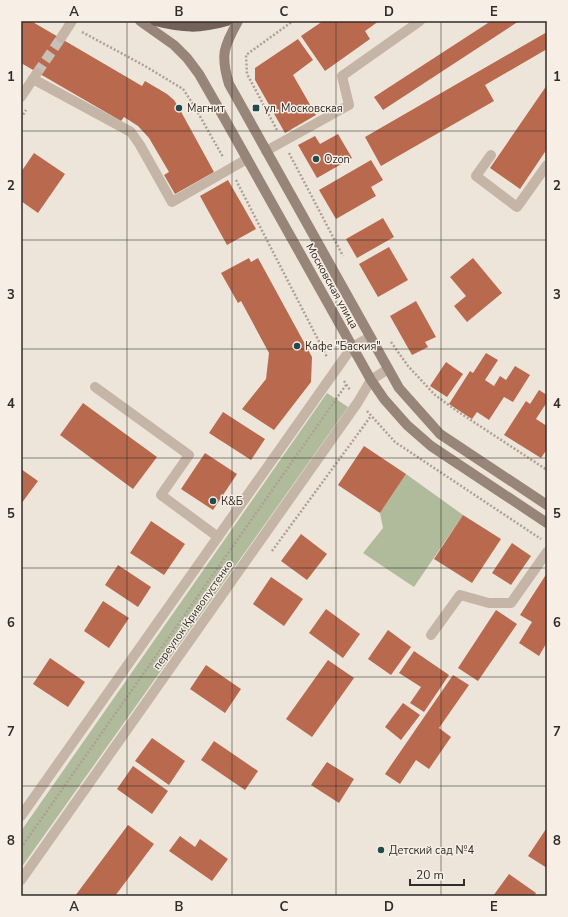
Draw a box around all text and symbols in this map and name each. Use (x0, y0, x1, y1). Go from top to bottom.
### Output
text: A (69, 3, 79, 21)
text: B (175, 3, 184, 21)
text: C (280, 3, 289, 21)
text: D (384, 3, 394, 21)
text: E (490, 3, 498, 21)
text: 1 (7, 68, 15, 86)
text: 1 (553, 68, 561, 86)
place label: Магнит (187, 101, 225, 116)
place label: ул. Московская (264, 101, 343, 116)
marker: Магнит (174, 103, 184, 113)
marker: ул. Московская (251, 103, 261, 113)
place label: Ozon (324, 152, 350, 167)
marker: Ozon (311, 154, 321, 164)
text: 2 (7, 177, 15, 195)
text: 2 (553, 177, 561, 195)
street label: Московская улица (302, 241, 362, 331)
text: 3 (7, 286, 15, 304)
text: 3 (553, 286, 561, 304)
place label: Кафе "Баския" (305, 339, 381, 354)
marker: Кафе "Баския" (292, 341, 302, 351)
text: 4 (7, 395, 15, 413)
text: 4 (553, 395, 561, 413)
place label: К&Б (221, 494, 243, 509)
marker: К&Б (208, 496, 218, 506)
text: 5 (7, 505, 15, 523)
text: 5 (553, 505, 561, 523)
street label: переулок Кривопустенко (150, 557, 236, 673)
text: 6 (7, 614, 15, 632)
text: 6 (553, 614, 561, 632)
text: 7 (7, 723, 15, 741)
text: 7 (553, 723, 561, 741)
text: 8 (7, 832, 15, 850)
text: 8 (553, 832, 561, 850)
place label: Детский сад №4 (389, 843, 474, 858)
marker: Детский сад №4 (376, 845, 386, 855)
scale bar (410, 861, 464, 887)
text: 20 m (416, 867, 444, 883)
text: A (69, 898, 79, 916)
text: B (175, 898, 184, 916)
text: C (280, 898, 289, 916)
text: D (384, 898, 394, 916)
text: E (490, 898, 498, 916)

